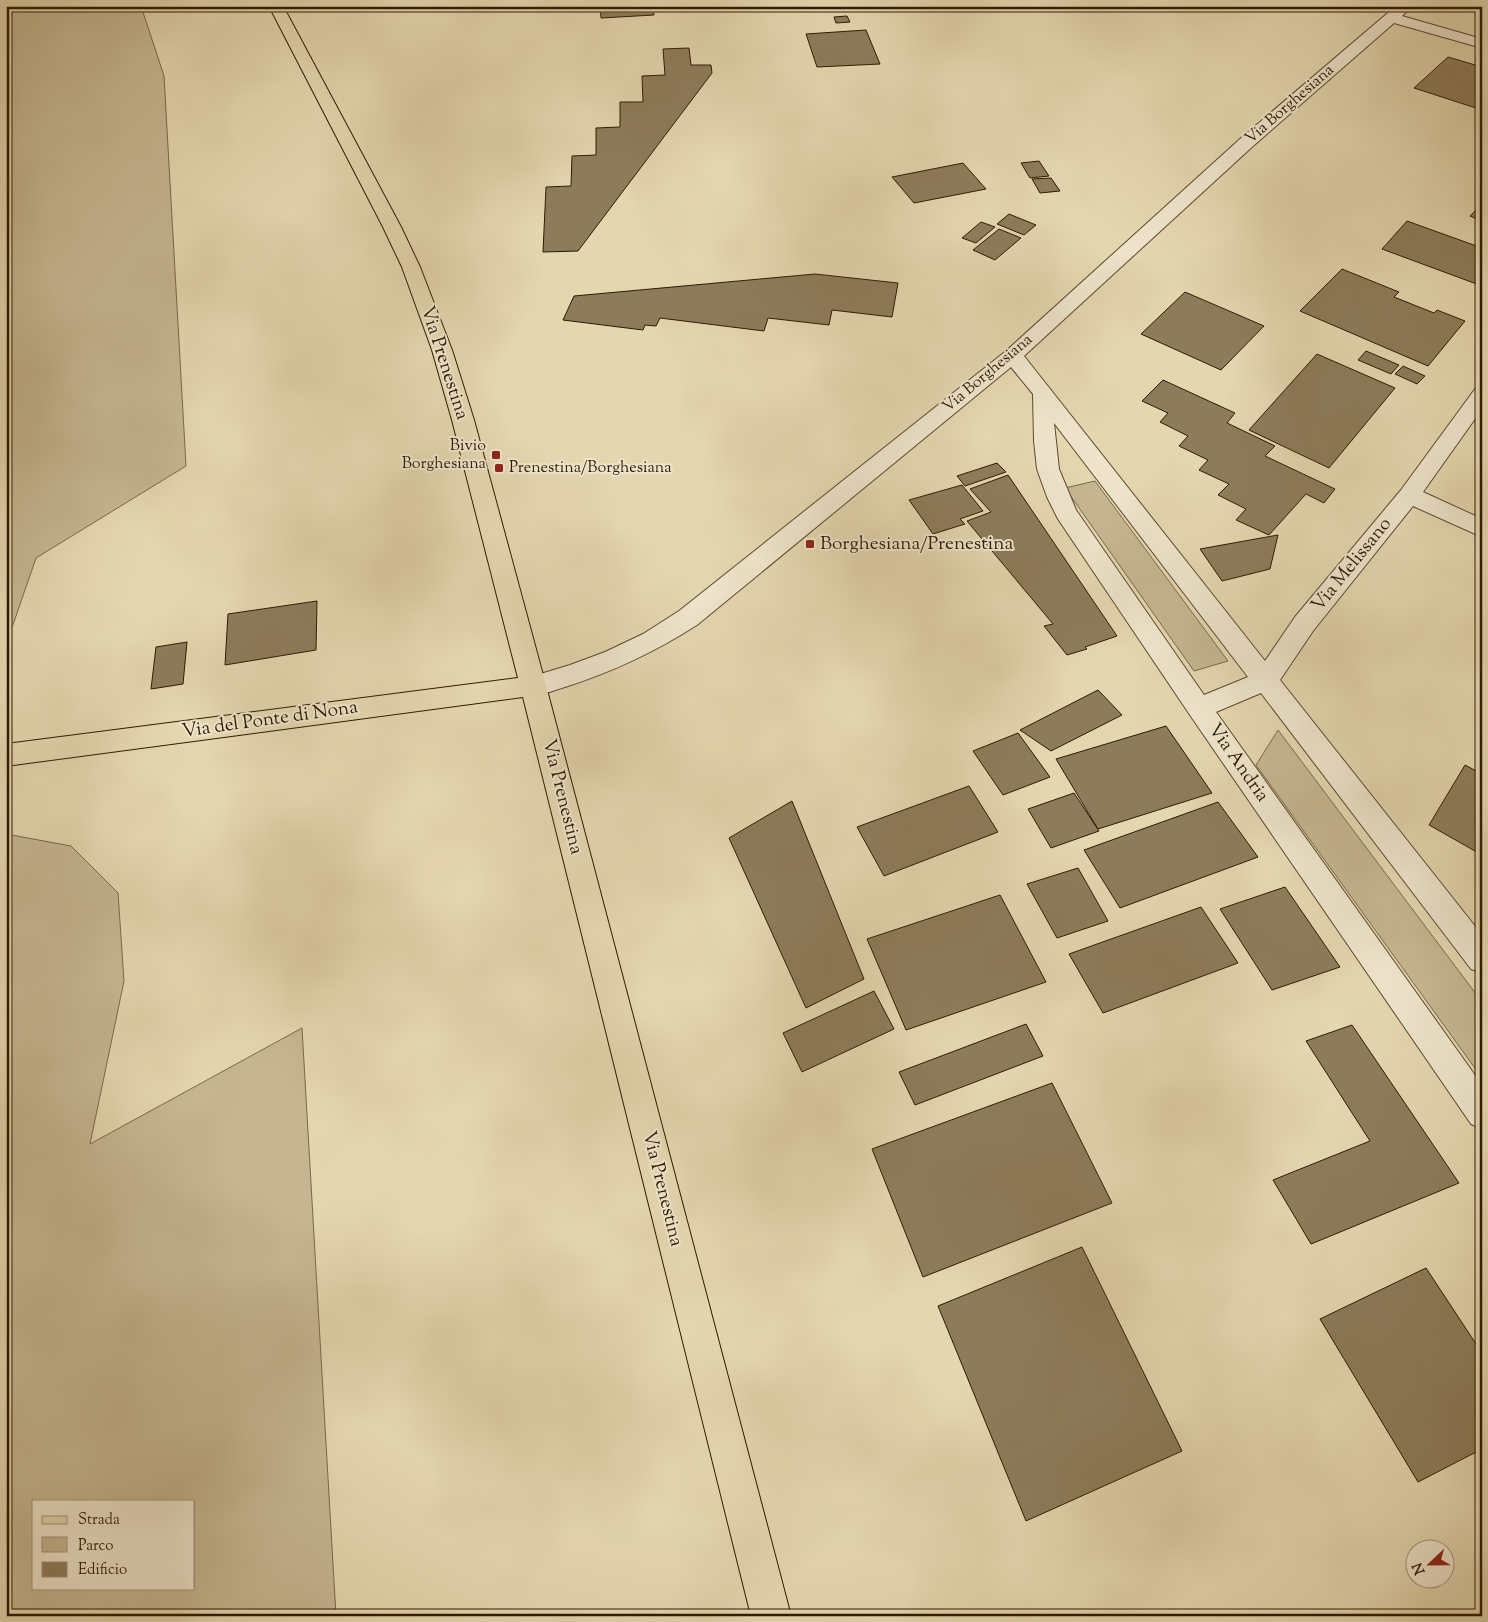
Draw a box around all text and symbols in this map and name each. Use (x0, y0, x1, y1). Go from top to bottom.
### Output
street label: Via Borghesiana (1240, 59, 1340, 150)
street label: Via Prenestina (413, 303, 475, 424)
street label: Via Borghesiana (938, 329, 1039, 419)
place label: Bivio Borghesiana (402, 435, 487, 476)
marker: Bivio Borghesiana (490, 449, 502, 461)
place label: Prenestina/Borghesiana (509, 457, 672, 480)
marker: Prenestina/Borghesiana (493, 462, 505, 474)
street label: Via Melissano (1306, 512, 1398, 618)
place label: Borghesiana/Prenestina (820, 531, 1013, 558)
marker: Borghesiana/Prenestina (804, 538, 816, 550)
street label: Via del Ponte di Nona (180, 694, 360, 746)
street label: Via Andria (1201, 718, 1275, 808)
street label: Via Prenestina (535, 736, 589, 858)
street label: Via Prenestina (635, 1128, 689, 1250)
legend (32, 1500, 195, 1590)
text: Strada (78, 1510, 120, 1531)
text: Parco (78, 1536, 114, 1557)
north arrow (1406, 1540, 1456, 1590)
text: N (1408, 1559, 1431, 1577)
text: Edificio (78, 1560, 127, 1581)

